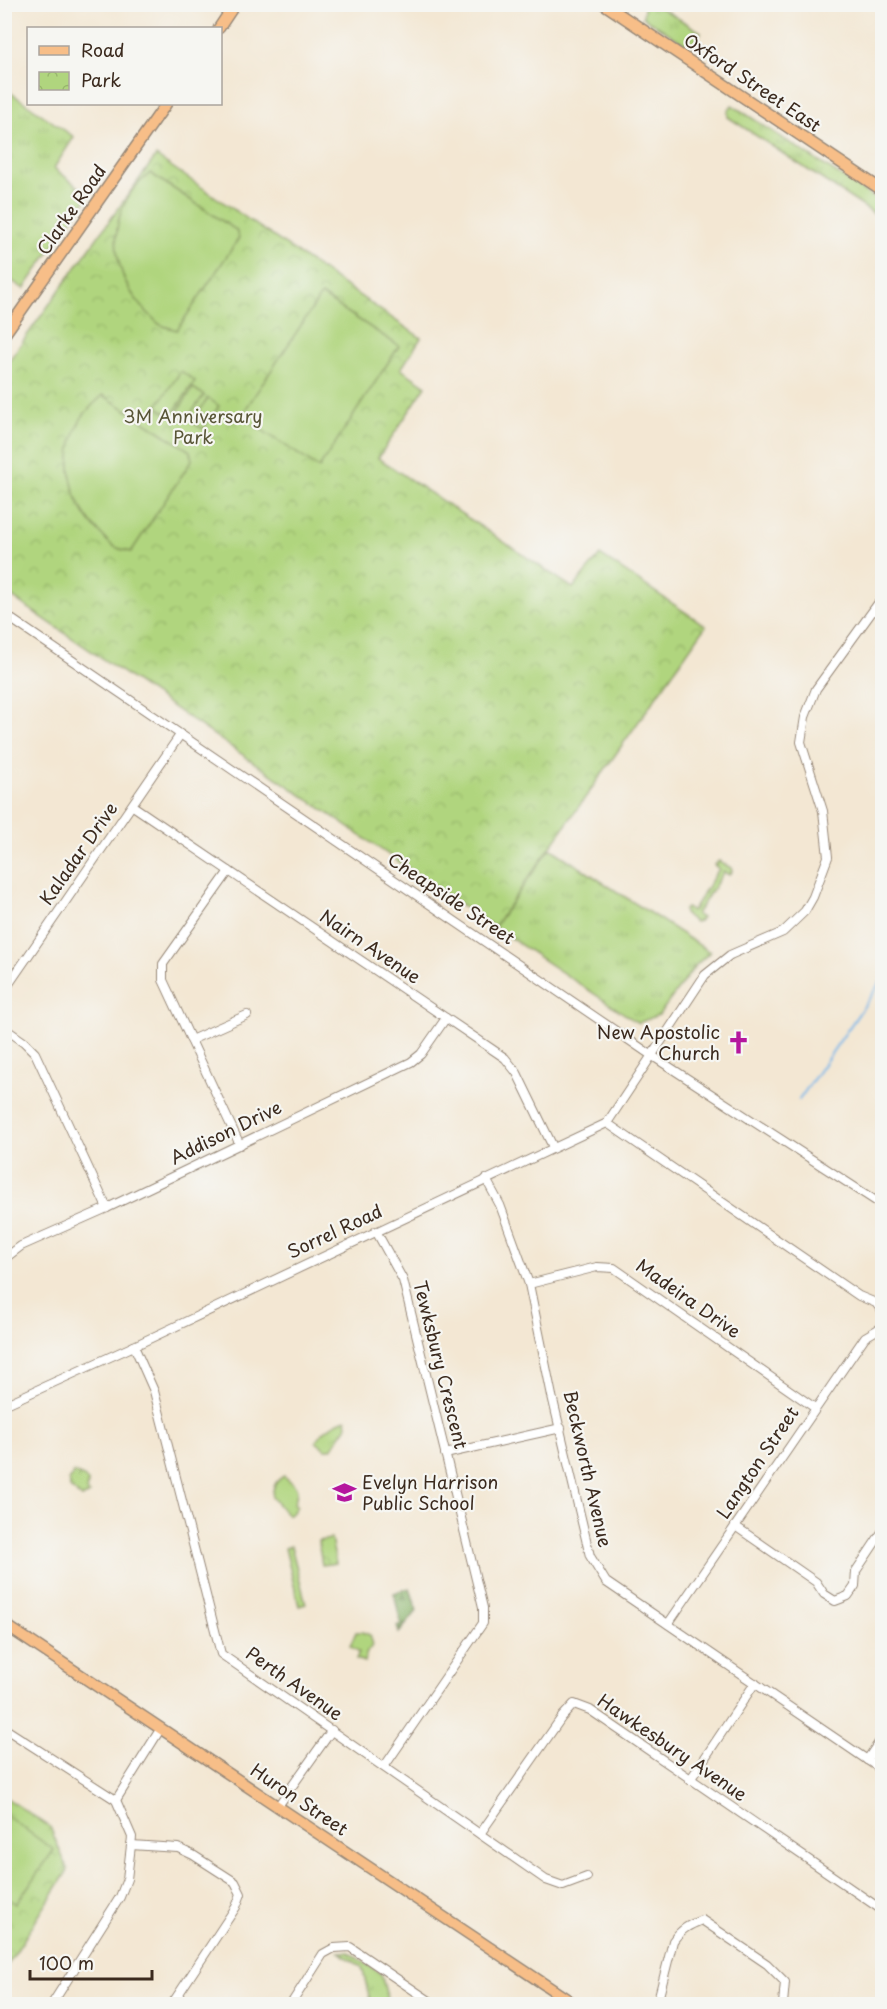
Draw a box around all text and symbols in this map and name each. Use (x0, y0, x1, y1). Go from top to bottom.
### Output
street label: Oxford Street East (679, 26, 827, 138)
legend (27, 27, 222, 105)
text: Road (81, 36, 125, 63)
text: Park (81, 66, 121, 93)
street label: Clarke Road (30, 158, 112, 260)
park label: 3M Anniversary Park (123, 402, 263, 450)
street label: Kaladar Drive (32, 796, 123, 910)
street label: Cheapside Street (383, 845, 521, 950)
street label: Nairn Avenue (315, 902, 427, 990)
place label: New Apostolic Church (597, 1018, 720, 1066)
church icon: New Apostolic Church (725, 1030, 751, 1056)
street label: Addison Drive (165, 1093, 286, 1170)
street label: Sorrel Road (282, 1197, 386, 1264)
street label: Madeira Drive (631, 1252, 747, 1344)
street label: Tewksbury Crescent (407, 1278, 475, 1452)
street label: Beckworth Avenue (557, 1388, 620, 1550)
street label: Langton Street (709, 1400, 804, 1524)
place label: Evelyn Harrison Public School (362, 1468, 498, 1516)
school or university icon: Evelyn Harrison Public School (331, 1480, 357, 1506)
street label: Perth Avenue (241, 1639, 349, 1726)
street label: Hawkesbury Avenue (593, 1687, 753, 1807)
street label: Huron Street (246, 1756, 354, 1841)
scale bar (30, 1943, 152, 1981)
text: 100 m (39, 1949, 94, 1976)

